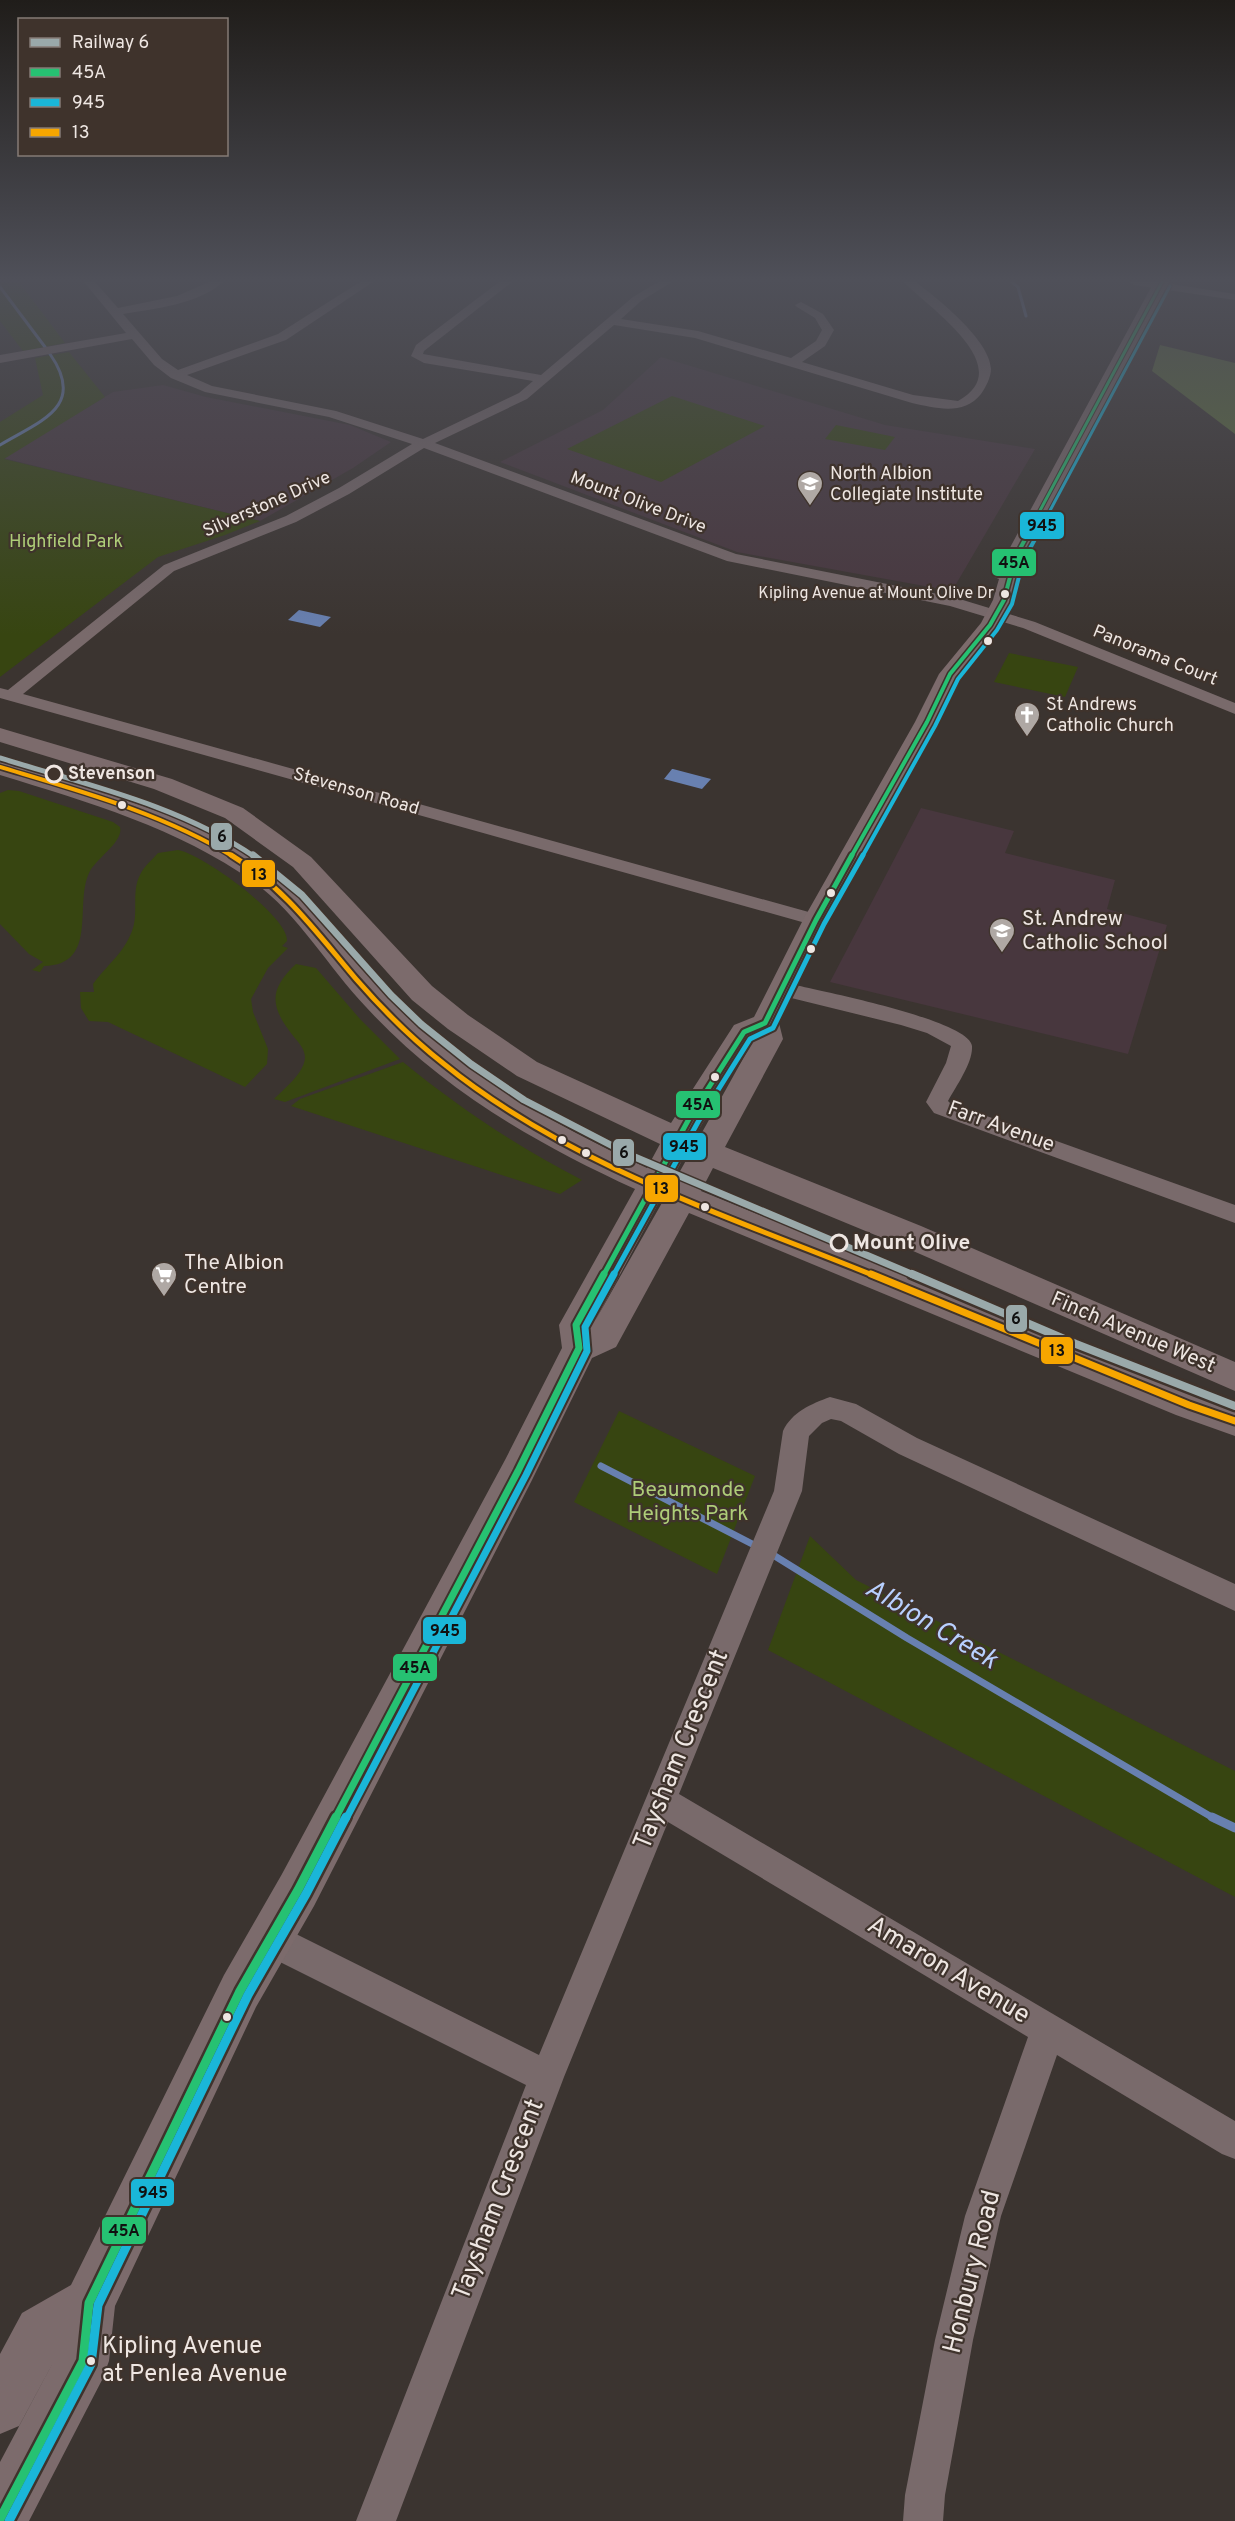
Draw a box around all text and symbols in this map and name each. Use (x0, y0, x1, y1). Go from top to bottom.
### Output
legend (18, 18, 228, 156)
text: Railway 6 (72, 32, 149, 55)
text: 45A (72, 62, 106, 85)
text: 945 (72, 92, 105, 115)
text: 13 (72, 122, 90, 145)
place label: North Albion Collegiate Institute (830, 463, 983, 507)
street label: Silverstone Drive (199, 466, 335, 544)
street label: Mount Olive Drive (567, 466, 709, 540)
school or university icon: North Albion Collegiate Institute (795, 469, 825, 507)
line badge: 945 (1019, 511, 1065, 540)
text: 945 (1027, 517, 1057, 537)
park label: Highfield Park (9, 531, 123, 554)
line badge: 45A (991, 548, 1037, 577)
text: 45A (998, 554, 1030, 574)
place label: Kipling Avenue at Mount Olive Dr (758, 584, 994, 604)
marker: Kipling Avenue at Mount Olive Dr (999, 588, 1011, 600)
street label: Panorama Court (1089, 621, 1221, 691)
unlabelled marker (982, 635, 994, 647)
place label: St Andrews Catholic Church (1046, 694, 1174, 738)
church icon: St Andrews Catholic Church (1012, 700, 1042, 738)
place label: Stevenson (68, 763, 155, 786)
street label: Stevenson Road (290, 763, 422, 821)
marker: Stevenson (45, 765, 63, 783)
unlabelled marker (116, 799, 128, 811)
line badge: 6 (210, 822, 233, 851)
text: 6 (217, 828, 227, 848)
line badge: 13 (241, 859, 276, 888)
text: 13 (251, 866, 267, 886)
unlabelled marker (825, 887, 837, 899)
place label: St. Andrew Catholic School (1022, 906, 1168, 957)
school or university icon: St. Andrew Catholic School (987, 916, 1017, 954)
unlabelled marker (805, 943, 817, 955)
unlabelled marker (709, 1071, 721, 1083)
line badge: 45A (675, 1090, 721, 1119)
street label: Farr Avenue (944, 1095, 1058, 1159)
text: 45A (682, 1096, 714, 1116)
line badge: 945 (662, 1132, 707, 1161)
unlabelled marker (556, 1134, 568, 1146)
line badge: 6 (612, 1138, 635, 1167)
text: 945 (669, 1138, 699, 1158)
text: 6 (619, 1144, 629, 1164)
unlabelled marker (580, 1147, 592, 1159)
line badge: 13 (644, 1174, 679, 1203)
text: 13 (653, 1180, 669, 1200)
unlabelled marker (699, 1201, 711, 1213)
place label: Mount Olive (853, 1230, 970, 1257)
marker: Mount Olive (830, 1234, 848, 1252)
place label: The Albion Centre (184, 1250, 284, 1301)
supermarket icon: The Albion Centre (149, 1260, 179, 1298)
street label: Finch Avenue West (1047, 1286, 1219, 1380)
line badge: 6 (1005, 1304, 1028, 1333)
text: 6 (1011, 1310, 1021, 1330)
line badge: 13 (1040, 1336, 1074, 1365)
text: 13 (1049, 1342, 1065, 1362)
park label: Beaumonde Heights Park (628, 1477, 748, 1528)
water label: Albion Creek (859, 1572, 1005, 1679)
line badge: 945 (422, 1616, 467, 1645)
text: 945 (430, 1622, 460, 1642)
street label: Taysham Crescent (627, 1645, 737, 1855)
line badge: 45A (392, 1653, 438, 1682)
text: 45A (399, 1659, 431, 1679)
street label: Amaron Avenue (861, 1909, 1035, 2033)
unlabelled marker (221, 2011, 233, 2023)
street label: Taysham Crescent (445, 2095, 553, 2305)
line badge: 945 (130, 2178, 175, 2207)
text: 945 (138, 2184, 168, 2204)
street label: Honbury Road (937, 2187, 1009, 2357)
line badge: 45A (101, 2216, 147, 2245)
text: 45A (108, 2222, 140, 2242)
place label: Kipling Avenue at Penlea Avenue (102, 2332, 287, 2390)
marker: Kipling Avenue at Penlea Avenue (85, 2355, 97, 2367)

